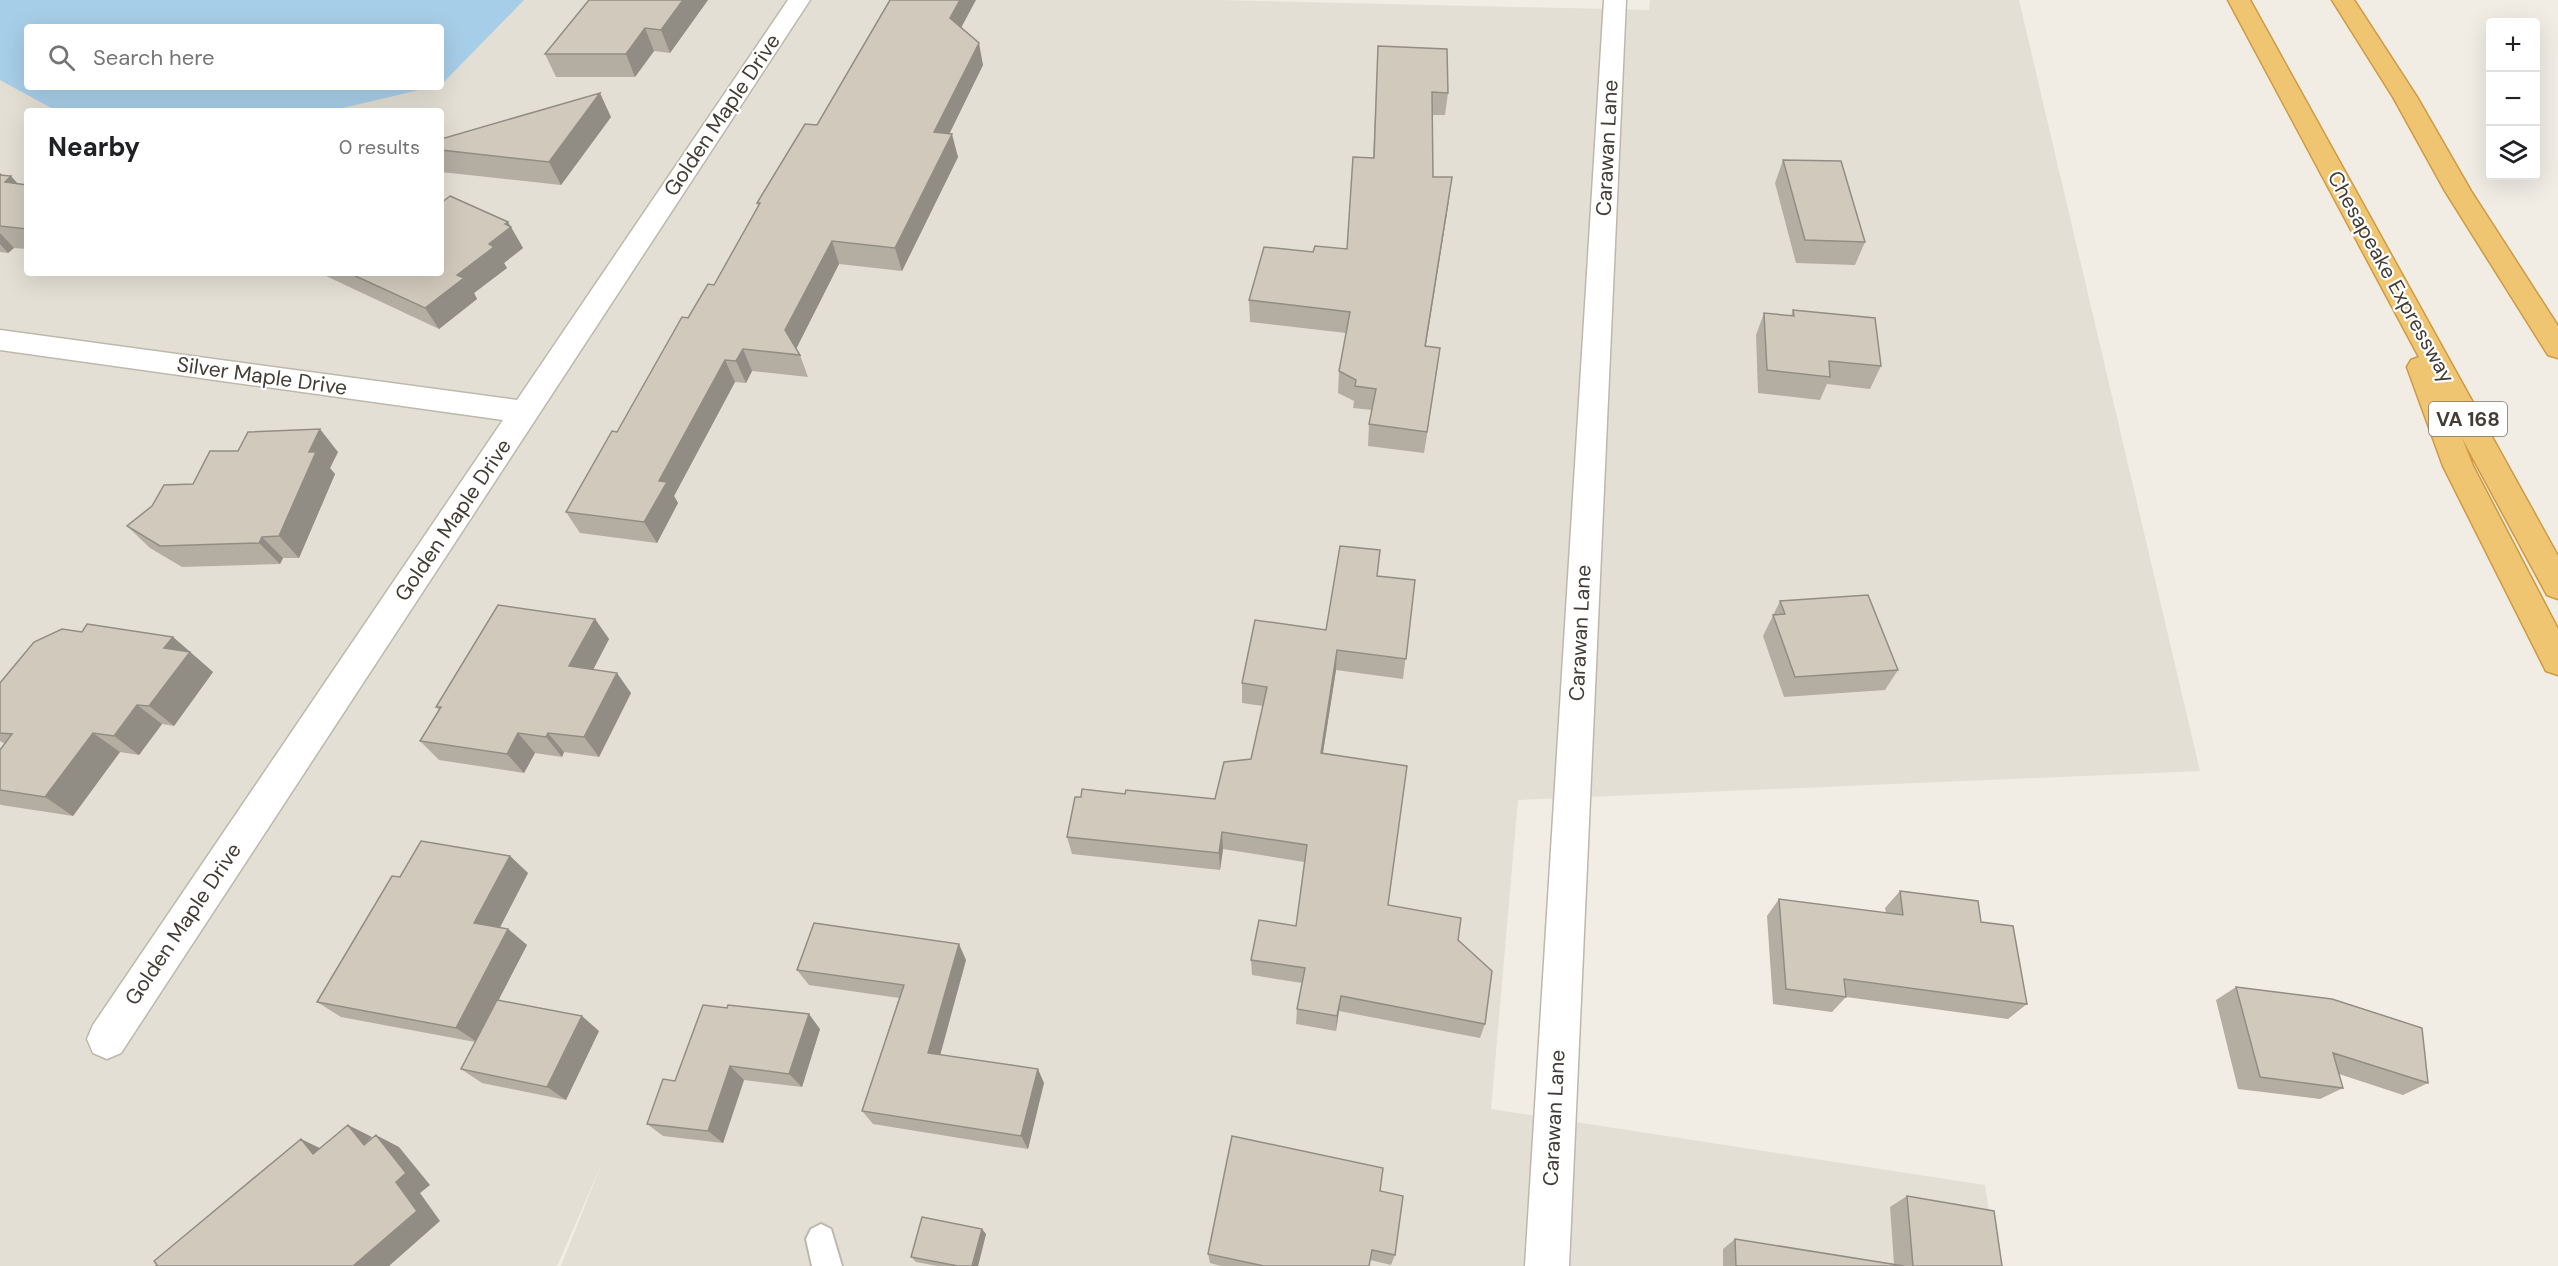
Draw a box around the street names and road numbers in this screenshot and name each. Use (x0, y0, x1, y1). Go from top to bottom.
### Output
street label: Golden Maple Drive (657, 28, 787, 202)
street label: Carawan Lane (1589, 79, 1625, 217)
street label: Chesapeake Expressway (2321, 166, 2461, 388)
street label: Silver Maple Drive (175, 350, 349, 402)
road number: VA 168 (2429, 402, 2507, 436)
street label: Golden Maple Drive (388, 433, 518, 607)
street label: Carawan Lane (1562, 564, 1598, 702)
street label: Golden Maple Drive (118, 837, 248, 1011)
street label: Carawan Lane (1536, 1049, 1572, 1187)

